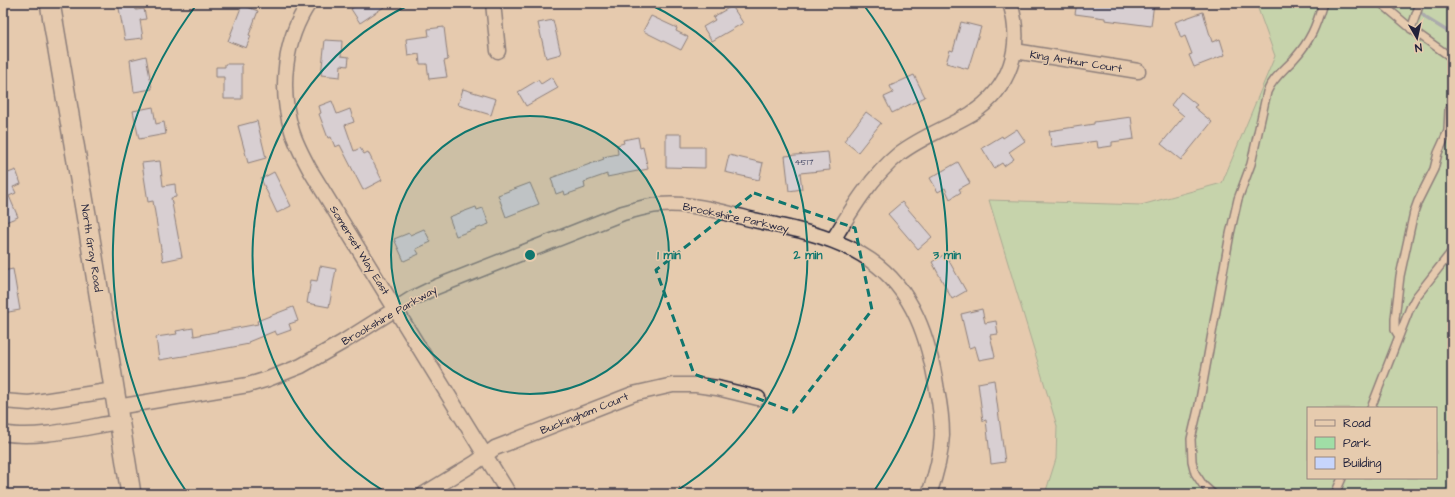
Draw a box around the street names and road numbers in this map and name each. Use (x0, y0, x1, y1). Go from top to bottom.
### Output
street label: King Arthur Court (1029, 47, 1124, 77)
street label: Brookshire Parkway (681, 199, 790, 237)
street label: North Gray Road (76, 203, 106, 293)
street label: Somerset Way East (325, 203, 393, 299)
street label: Brookshire Parkway (339, 282, 440, 350)
street label: Buckingham Court (538, 389, 631, 439)

